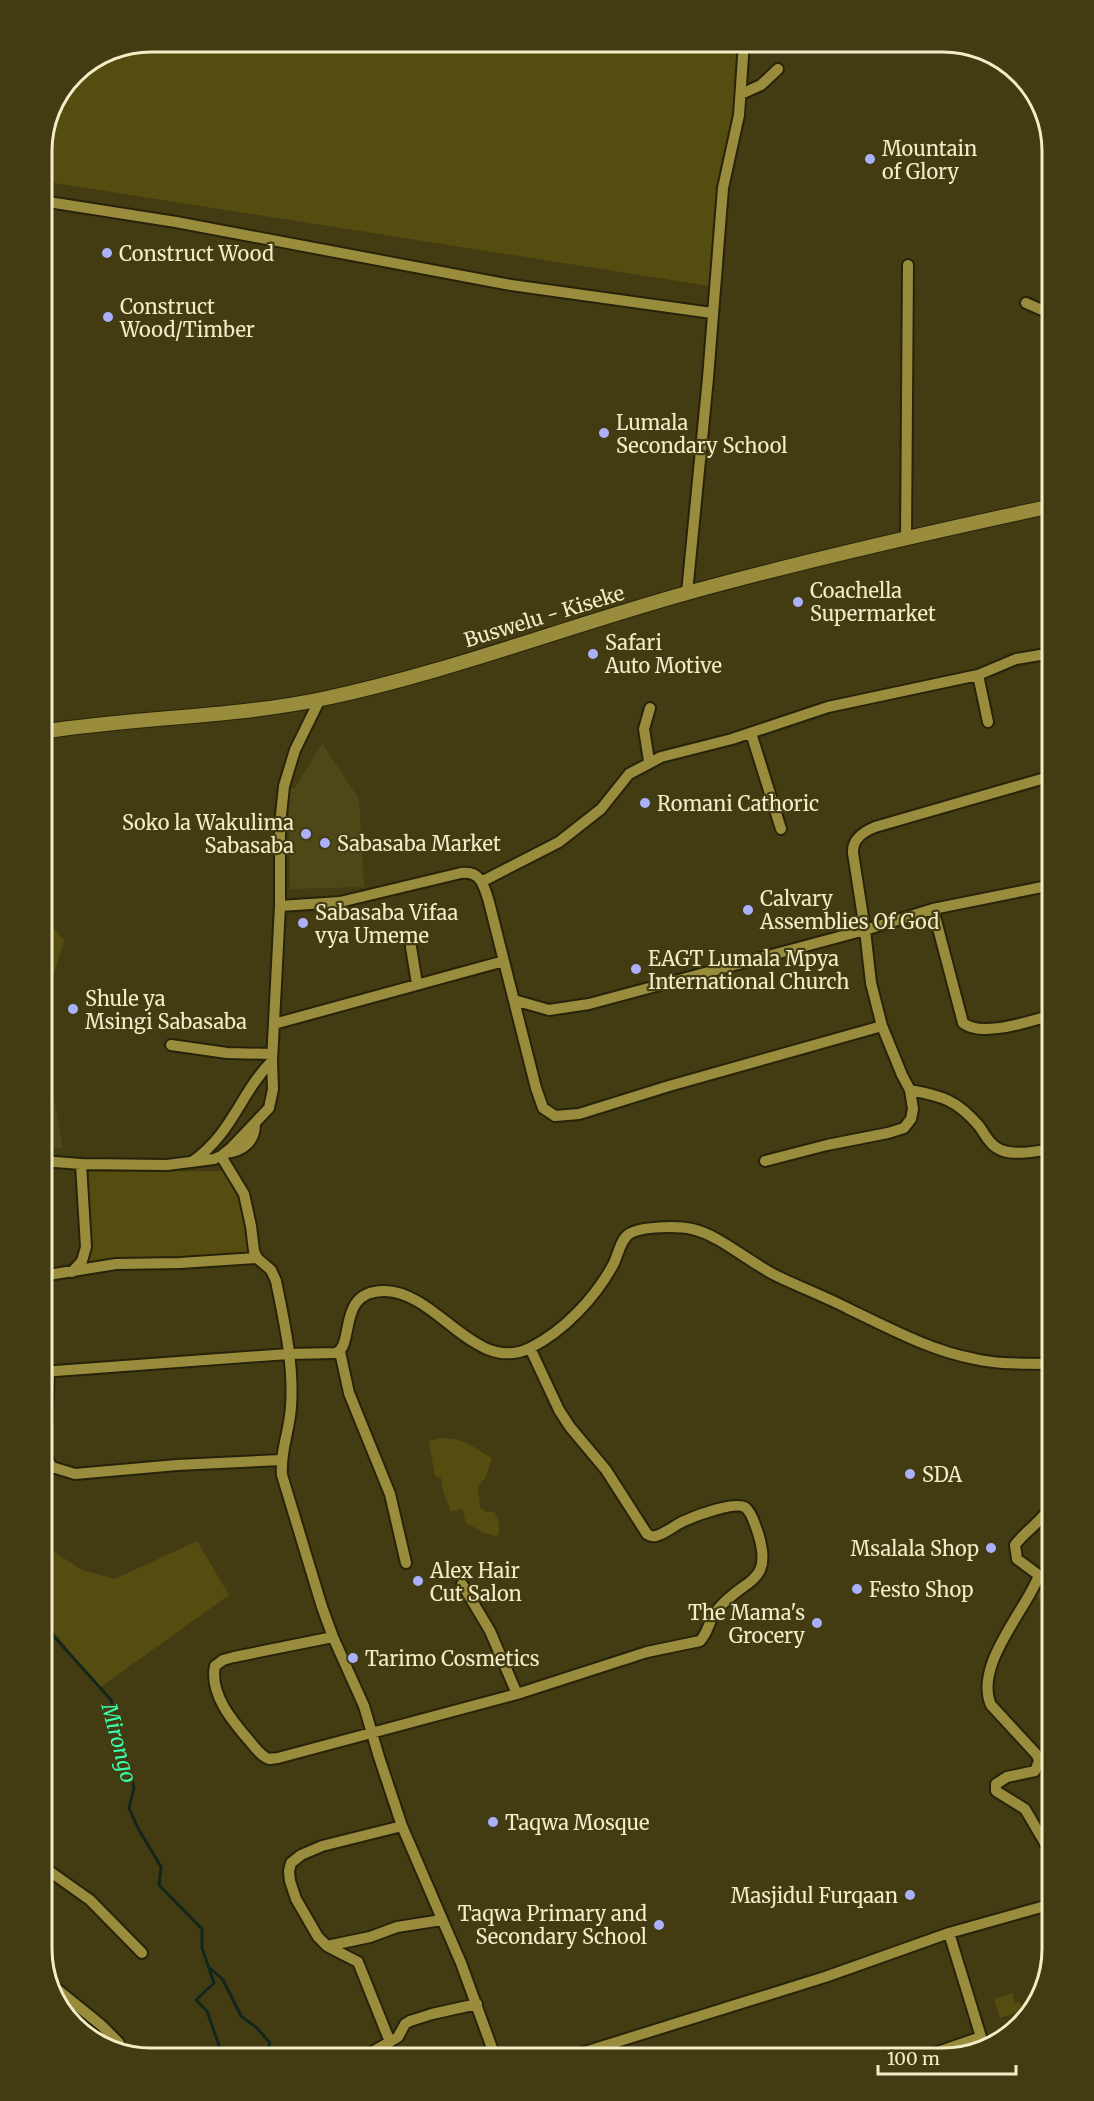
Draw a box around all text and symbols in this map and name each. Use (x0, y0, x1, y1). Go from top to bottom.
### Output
place label: Mountain of Glory (882, 136, 977, 184)
marker: Mountain of Glory (863, 152, 877, 166)
place label: Construct Wood (119, 241, 274, 266)
marker: Construct Wood (100, 246, 114, 260)
place label: Construct Wood/Timber (119, 294, 255, 342)
marker: Construct Wood/Timber (101, 310, 115, 324)
place label: Lumala Secondary School (616, 410, 788, 458)
marker: Lumala Secondary School (597, 426, 611, 440)
place label: Coachella Supermarket (810, 578, 936, 626)
street label: Buswelu - Kiseke (461, 580, 627, 652)
marker: Coachella Supermarket (791, 595, 805, 609)
place label: Safari Auto Motive (604, 630, 722, 678)
marker: Safari Auto Motive (586, 647, 600, 661)
place label: Romani Cathoric (657, 791, 819, 816)
marker: Romani Cathoric (638, 796, 652, 810)
place label: Soko la Wakulima Sabasaba (122, 810, 294, 858)
marker: Soko la Wakulima Sabasaba (299, 827, 313, 841)
place label: Sabasaba Market (337, 831, 501, 856)
marker: Sabasaba Market (318, 836, 332, 850)
place label: Calvary Assemblies Of God (759, 886, 939, 934)
place label: Sabasaba Vifaa vya Umeme (314, 900, 458, 948)
marker: Calvary Assemblies Of God (741, 903, 755, 917)
marker: Sabasaba Vifaa vya Umeme (296, 916, 310, 930)
place label: EAGT Lumala Mpya International Church (648, 946, 850, 994)
marker: EAGT Lumala Mpya International Church (629, 962, 643, 976)
place label: Shule ya Msingi Sabasaba (85, 986, 247, 1034)
marker: Shule ya Msingi Sabasaba (66, 1002, 80, 1016)
place label: SDA (922, 1462, 963, 1487)
marker: SDA (903, 1467, 917, 1481)
place label: Msalala Shop (851, 1536, 979, 1561)
marker: Msalala Shop (984, 1541, 998, 1555)
place label: Alex Hair Cut Salon (429, 1558, 522, 1606)
marker: Alex Hair Cut Salon (411, 1574, 425, 1588)
place label: Festo Shop (869, 1577, 974, 1602)
marker: Festo Shop (850, 1582, 864, 1596)
place label: The Mama's Grocery (688, 1600, 805, 1648)
marker: The Mama's Grocery (810, 1616, 824, 1630)
place label: Tarimo Cosmetics (365, 1646, 540, 1671)
marker: Tarimo Cosmetics (346, 1651, 360, 1665)
water label: Mirongo (95, 1699, 143, 1786)
place label: Taqwa Mosque (505, 1810, 649, 1835)
marker: Taqwa Mosque (486, 1815, 500, 1829)
place label: Masjidul Furqaan (731, 1883, 898, 1908)
marker: Masjidul Furqaan (903, 1888, 917, 1902)
place label: Taqwa Primary and Secondary School (458, 1901, 647, 1949)
marker: Taqwa Primary and Secondary School (652, 1918, 666, 1932)
scale bar (878, 2038, 1016, 2076)
text: 100 m (887, 2047, 940, 2070)

